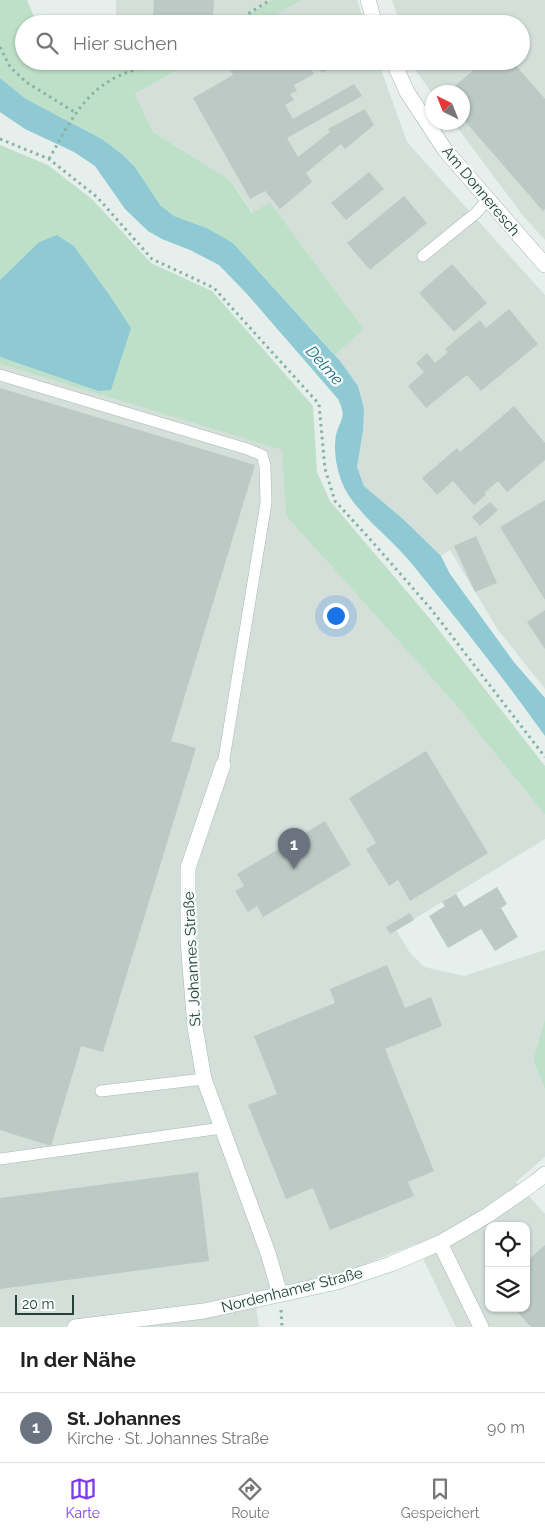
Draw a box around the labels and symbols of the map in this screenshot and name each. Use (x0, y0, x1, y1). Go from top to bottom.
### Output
north arrow (425, 85, 470, 130)
street label: Am Donneresch (438, 142, 524, 240)
water label: Delme (302, 342, 348, 389)
your location (323, 603, 349, 629)
pin: 1 (278, 828, 310, 869)
street label: St. Johannes Straße (179, 891, 205, 1027)
street label: Nordenhamer Straße (219, 1264, 365, 1316)
scale bar (15, 1292, 74, 1315)

